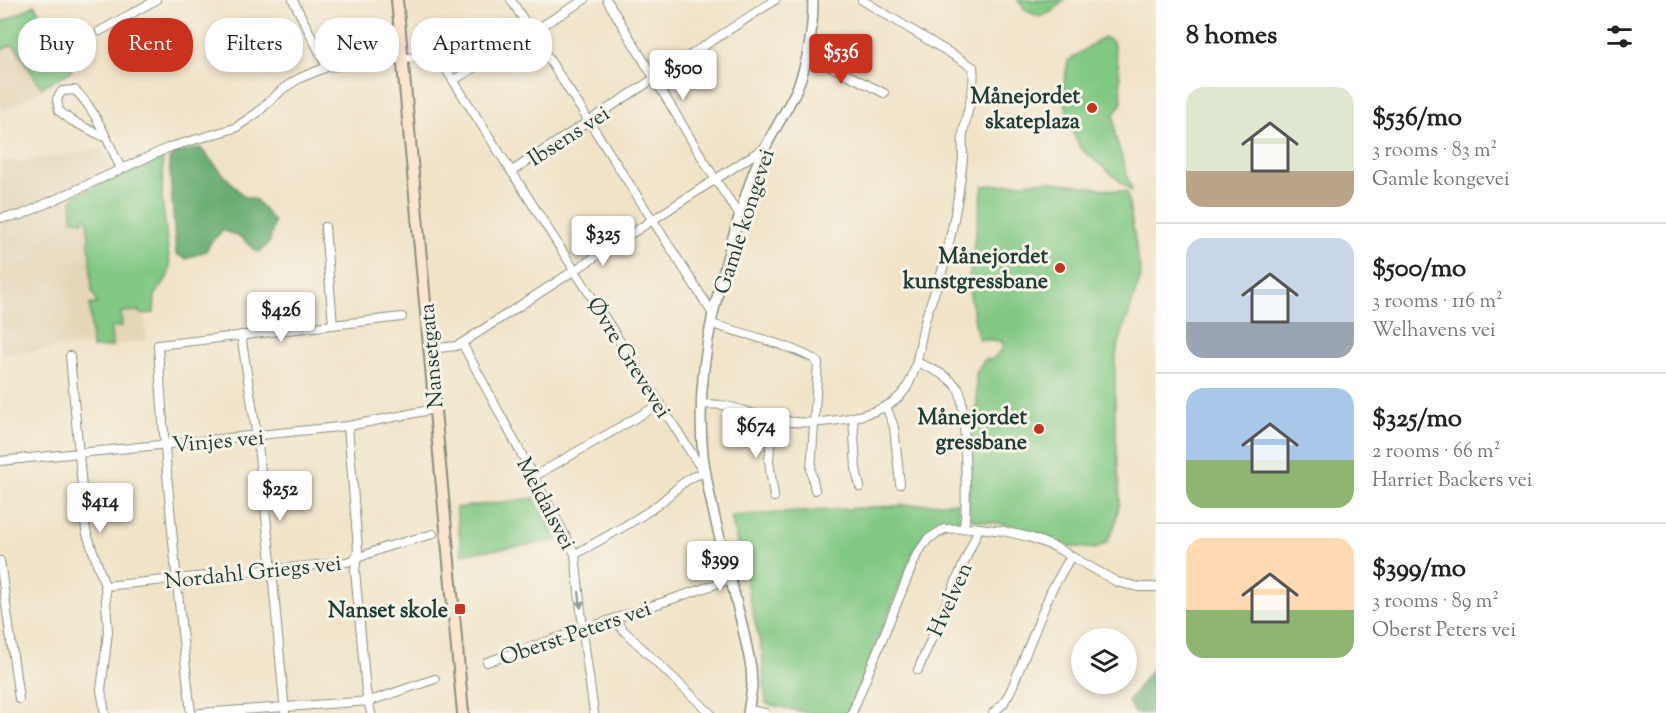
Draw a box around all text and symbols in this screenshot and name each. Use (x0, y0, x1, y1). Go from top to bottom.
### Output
chip: Buy (18, 18, 96, 72)
chip: Rent (108, 18, 193, 72)
chip: Filters (205, 18, 303, 72)
chip: New (315, 18, 399, 72)
chip: Apartment (411, 18, 552, 72)
text: 8 homes (1186, 18, 1277, 55)
icon: filters (1603, 20, 1636, 53)
pin: $536 (805, 34, 877, 85)
text: $536 (823, 39, 859, 68)
pin: $500 (647, 50, 719, 101)
text: $500 (664, 55, 702, 84)
place label: Månejordet skateplaza (970, 82, 1081, 139)
street label: Ibsens vei (522, 99, 617, 176)
text: $536/mo (1372, 100, 1462, 137)
marker: Månejordet skateplaza (1085, 101, 1099, 115)
icon: home (1234, 111, 1306, 183)
text: 3 rooms · 83 m² (1372, 137, 1497, 166)
street label: Gamle kongevei (707, 145, 784, 299)
text: Gamle kongevei (1372, 166, 1510, 195)
pin: $325 (567, 216, 639, 267)
text: $325 (586, 221, 620, 250)
place label: Månejordet kunstgressbane (902, 242, 1048, 299)
text: $500/mo (1372, 251, 1466, 288)
marker: Månejordet kunstgressbane (1053, 261, 1067, 275)
icon: home (1234, 262, 1306, 334)
text: 3 rooms · 116 m² (1372, 288, 1503, 317)
pin: $426 (245, 292, 317, 343)
street label: Øvre Grevevei (577, 292, 678, 425)
text: $426 (261, 297, 301, 326)
street label: Nansetgata (412, 302, 454, 410)
text: Welhavens vei (1372, 317, 1496, 346)
text: $325/mo (1372, 401, 1462, 438)
place label: Månejordet gressbane (917, 403, 1027, 460)
pin: $674 (720, 408, 792, 459)
icon: home (1234, 412, 1306, 484)
text: $674 (736, 413, 776, 442)
marker: Månejordet gressbane (1032, 422, 1046, 436)
street label: Vinjes vei (171, 423, 266, 463)
text: 2 rooms · 66 m² (1372, 438, 1500, 467)
street label: Meldalsvei (507, 452, 582, 556)
text: Harriet Backers vei (1372, 467, 1532, 496)
pin: $252 (244, 471, 316, 522)
text: $252 (262, 476, 298, 505)
pin: $414 (64, 483, 136, 534)
text: $414 (81, 488, 119, 517)
pin: $399 (684, 541, 756, 592)
text: $399 (701, 546, 739, 575)
street label: Nordahl Griegs vei (163, 549, 343, 599)
text: $399/mo (1372, 551, 1466, 588)
street label: Hvelven (921, 558, 982, 643)
icon: home (1234, 562, 1306, 634)
text: 3 rooms · 89 m² (1372, 588, 1499, 617)
one-way arrow (576, 591, 585, 610)
street label: Oberst Peters vei (496, 594, 656, 676)
place label: Nanset skole (328, 596, 448, 628)
marker: Nanset skole (453, 602, 467, 616)
text: Oberst Peters vei (1372, 617, 1516, 646)
map controls (1071, 628, 1137, 694)
button: layers (1071, 628, 1137, 694)

